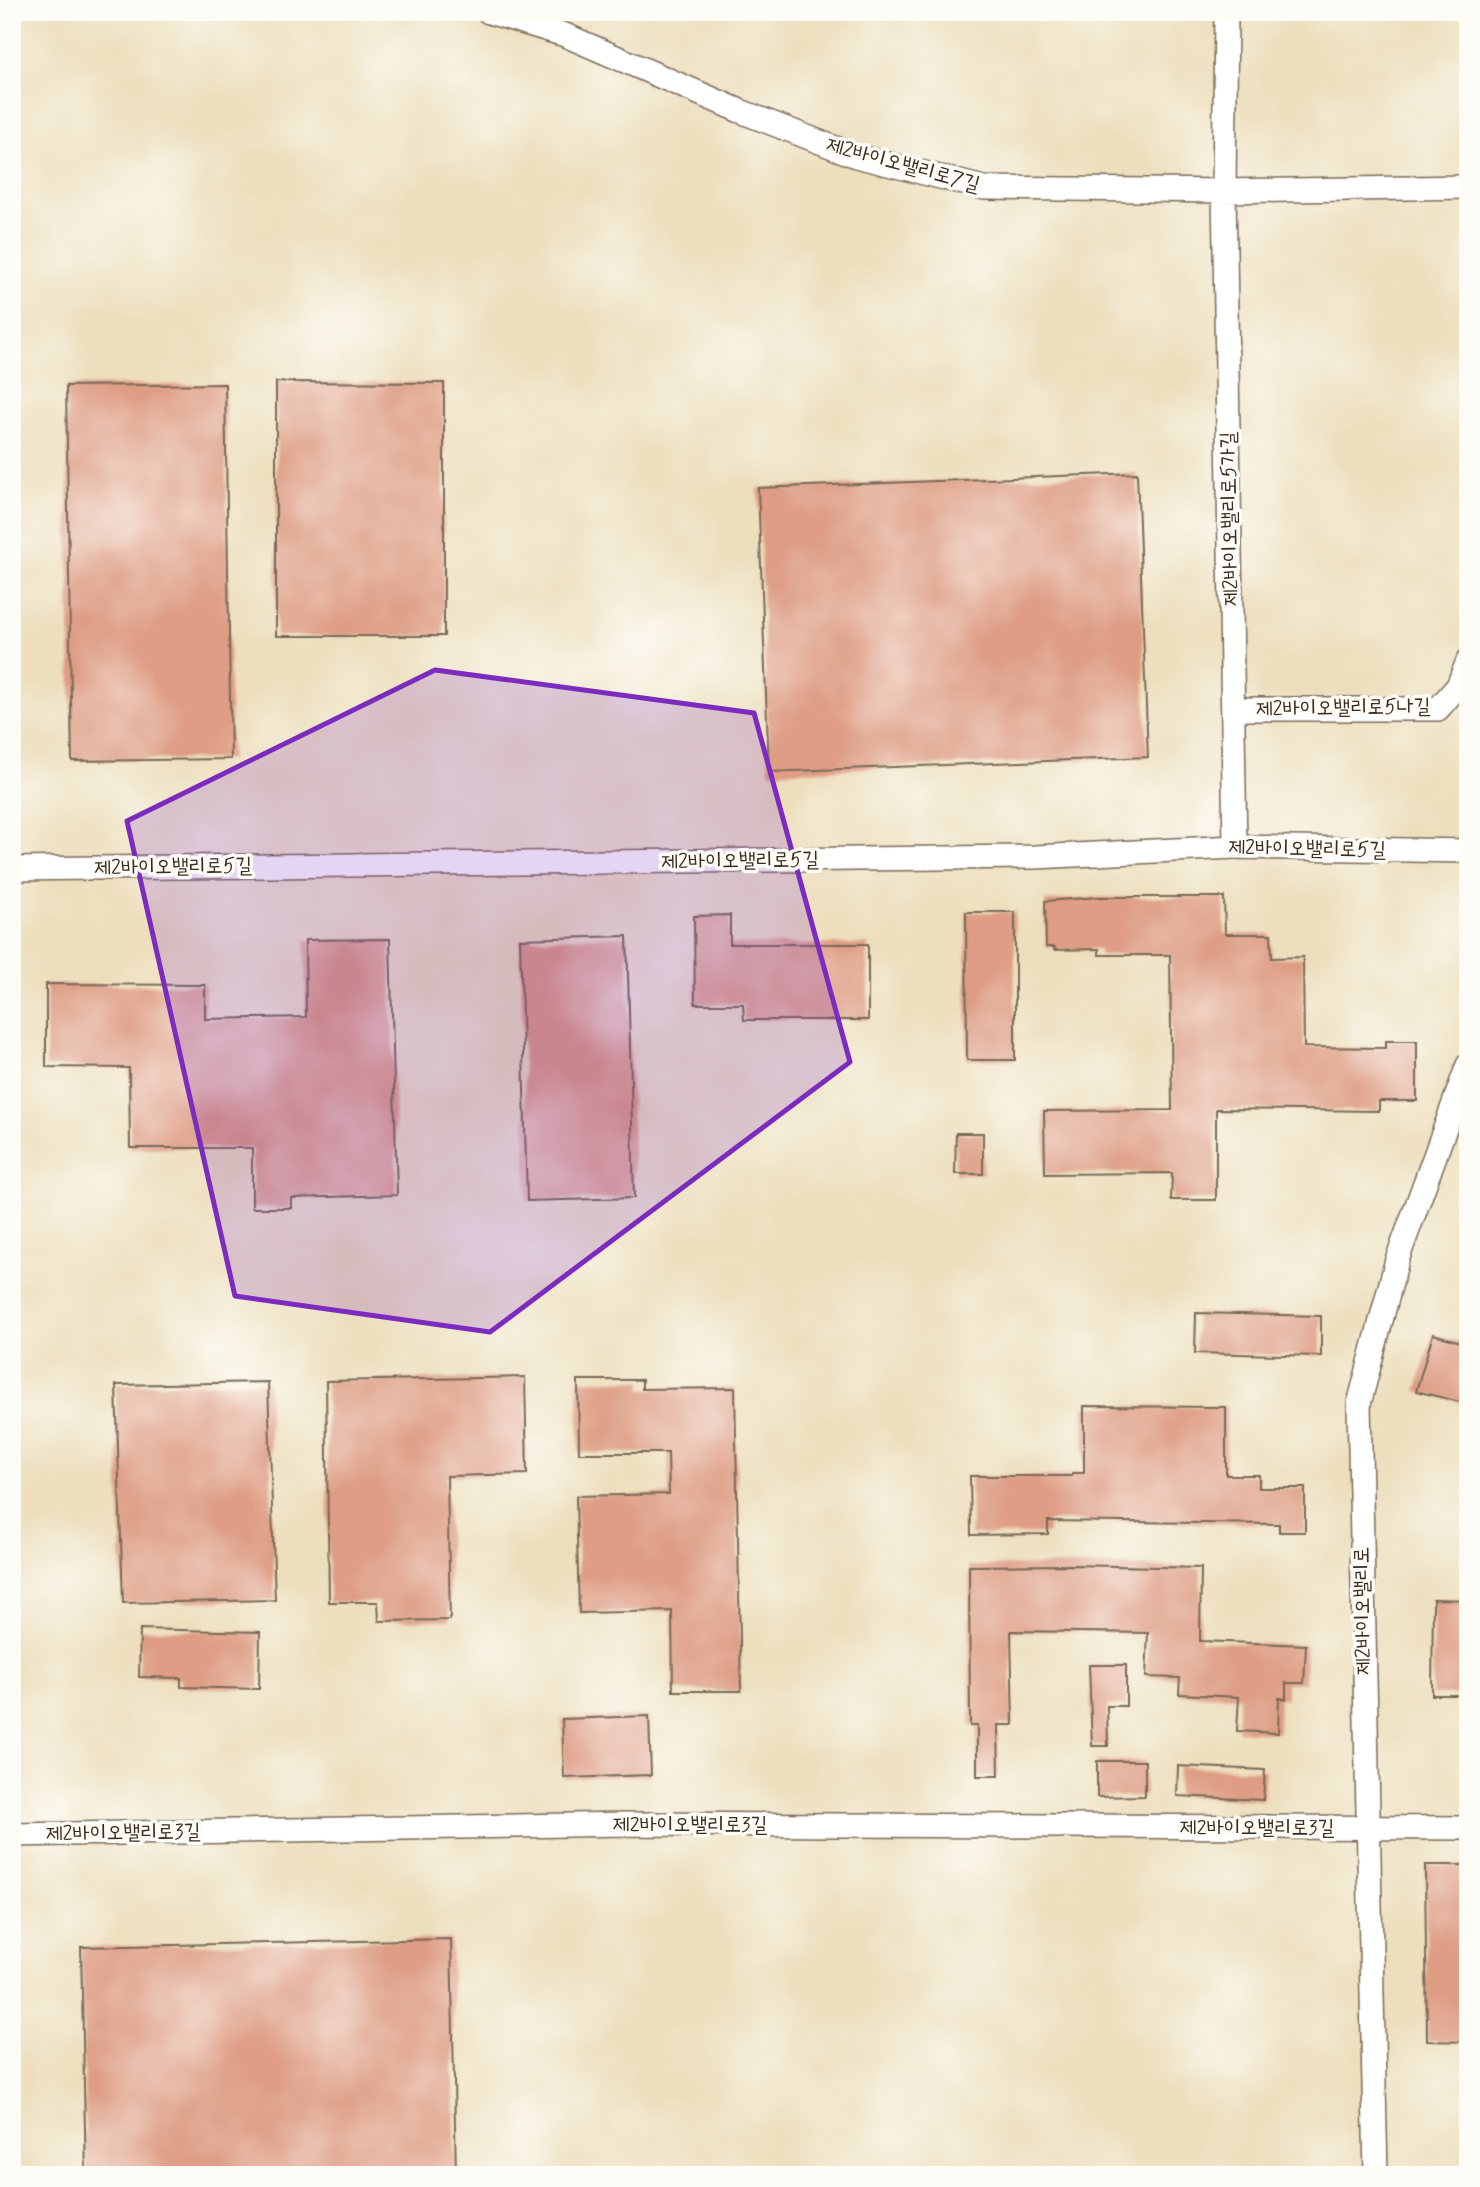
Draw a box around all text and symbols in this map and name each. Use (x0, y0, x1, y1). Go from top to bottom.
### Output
street label: 제2바이오밸리로7길 (823, 131, 983, 199)
street label: 제2바이오밸리로5가길 (1214, 431, 1246, 607)
street label: 제2바이오밸리로5나길 (1255, 692, 1431, 724)
street label: 제2바이오밸리로5길 (1228, 834, 1386, 864)
street label: 제2바이오밸리로5길 (661, 846, 819, 876)
street label: 제2바이오밸리로5길 (94, 852, 252, 882)
street label: 제2바이오밸리로 (1348, 1546, 1378, 1676)
street label: 제2바이오밸리로3길 (613, 1811, 768, 1839)
street label: 제2바이오밸리로3길 (1180, 1814, 1335, 1842)
street label: 제2바이오밸리로3길 (45, 1818, 201, 1848)

